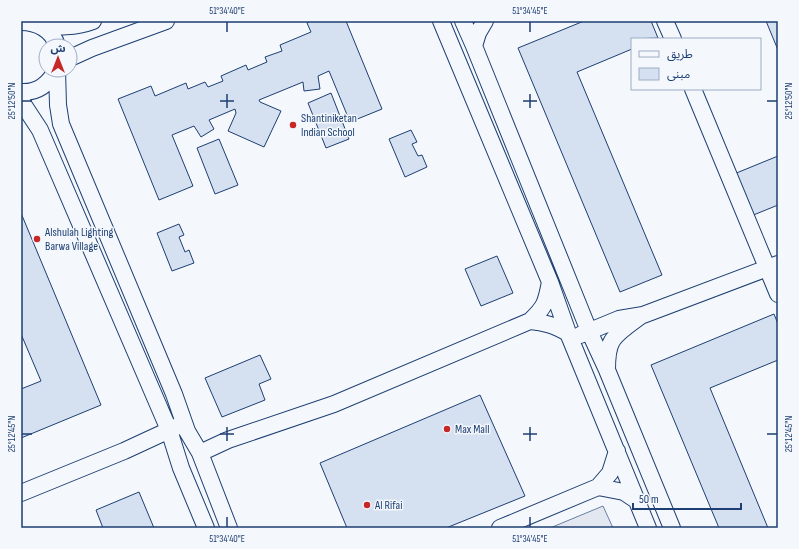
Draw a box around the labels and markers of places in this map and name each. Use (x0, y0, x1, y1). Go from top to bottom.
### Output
place label: Shantiniketan Indian School (301, 111, 357, 140)
marker: Shantiniketan Indian School (288, 120, 298, 130)
place label: Alshulah Lighting Barwa Village (44, 225, 114, 254)
marker: Alshulah Lighting Barwa Village (32, 234, 42, 244)
place label: Max Mall (455, 422, 489, 437)
marker: Max Mall (442, 424, 452, 434)
place label: Al Rifai (374, 498, 402, 513)
marker: Al Rifai (362, 500, 372, 510)

